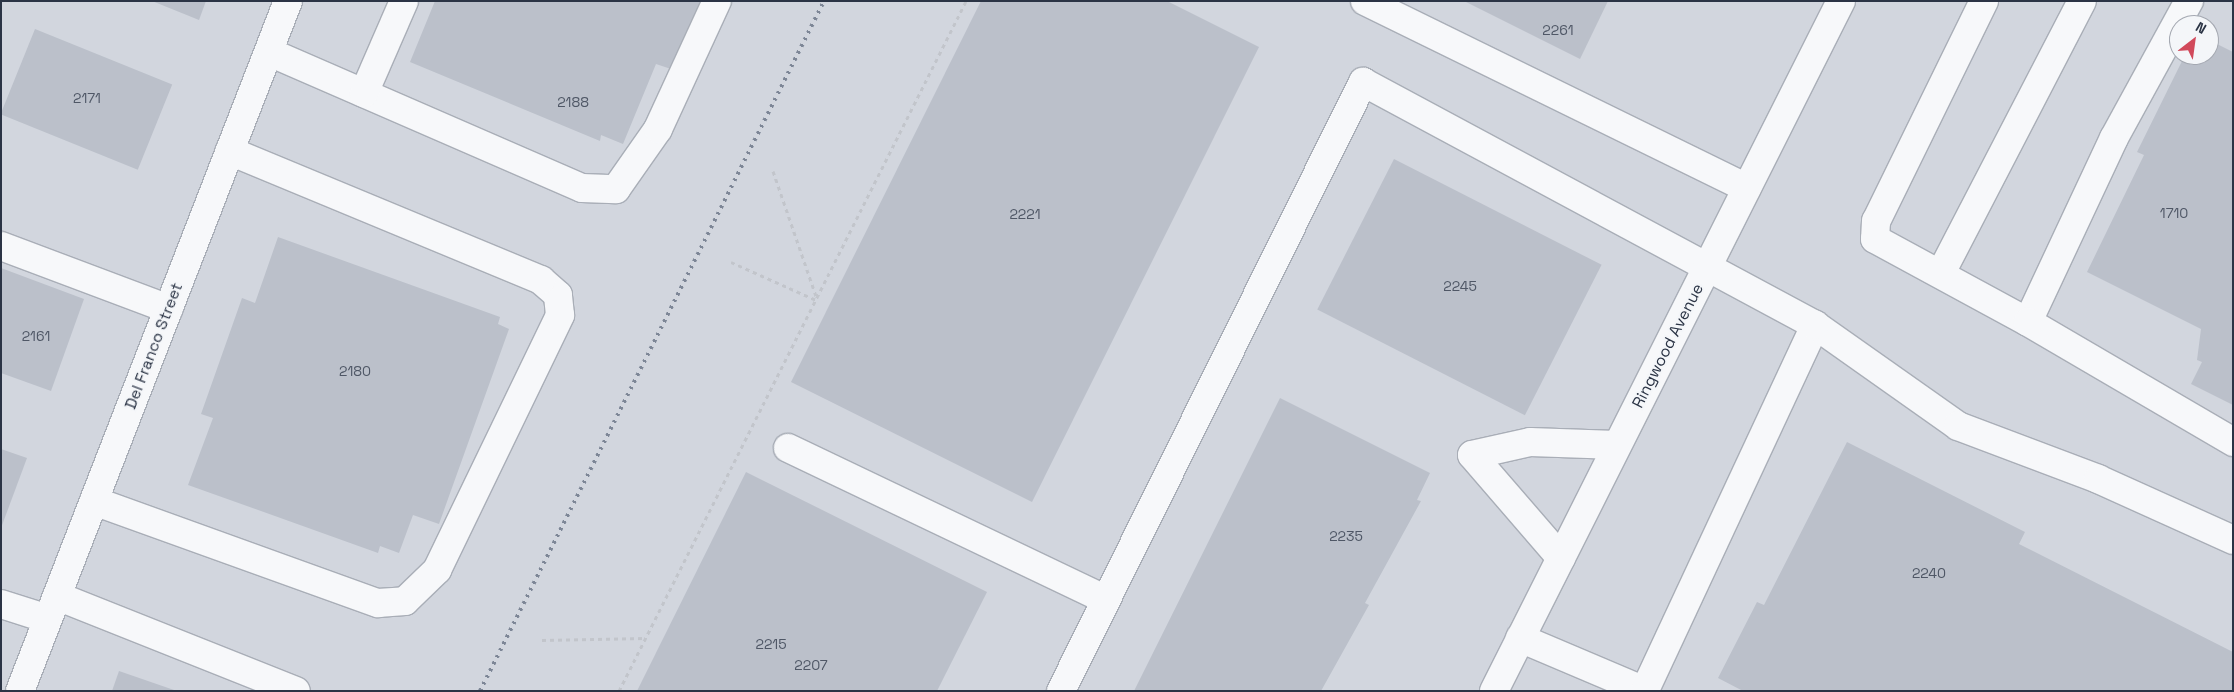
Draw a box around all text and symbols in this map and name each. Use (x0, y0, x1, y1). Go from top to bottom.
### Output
north arrow (2169, 15, 2219, 65)
text: N (2192, 18, 2210, 38)
house number: 2261 (1542, 22, 1574, 38)
house number: 2171 (73, 90, 101, 106)
house number: 2188 (557, 94, 589, 110)
house number: 1710 (2160, 205, 2188, 221)
house number: 2221 (1009, 206, 1041, 222)
house number: 2245 (1443, 278, 1477, 294)
street label: Del Franco Street (121, 280, 187, 412)
street label: Ringwood Avenue (1628, 280, 1708, 412)
house number: 2161 (22, 328, 50, 344)
house number: 2180 (339, 363, 371, 379)
house number: 2235 (1329, 528, 1363, 544)
house number: 2240 (1912, 565, 1946, 581)
house number: 2215 (755, 636, 787, 652)
house number: 2207 (794, 657, 828, 673)

